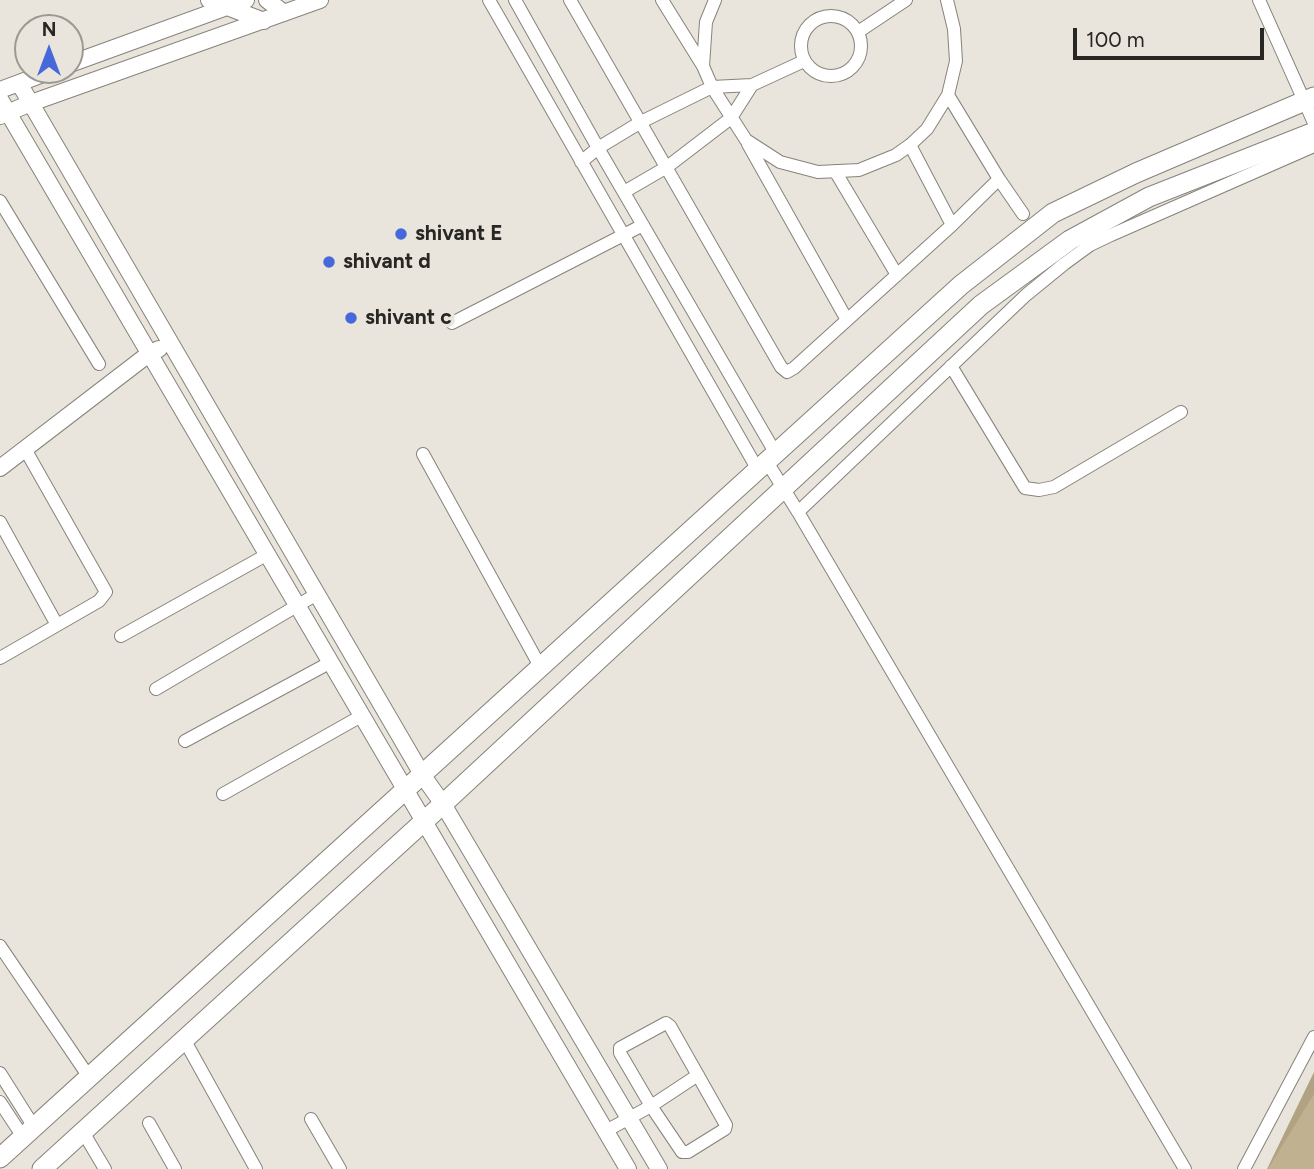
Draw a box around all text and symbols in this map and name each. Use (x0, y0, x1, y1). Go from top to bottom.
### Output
north arrow (14, 14, 84, 84)
scale bar (1076, 14, 1267, 58)
text: N (42, 18, 56, 41)
text: 100 m (1086, 27, 1145, 52)
place label: shivant E (415, 221, 503, 247)
marker: shivant E (393, 226, 409, 242)
place label: shivant d (343, 249, 431, 275)
marker: shivant d (321, 254, 337, 270)
place label: shivant c (365, 305, 452, 331)
marker: shivant c (343, 310, 359, 326)

